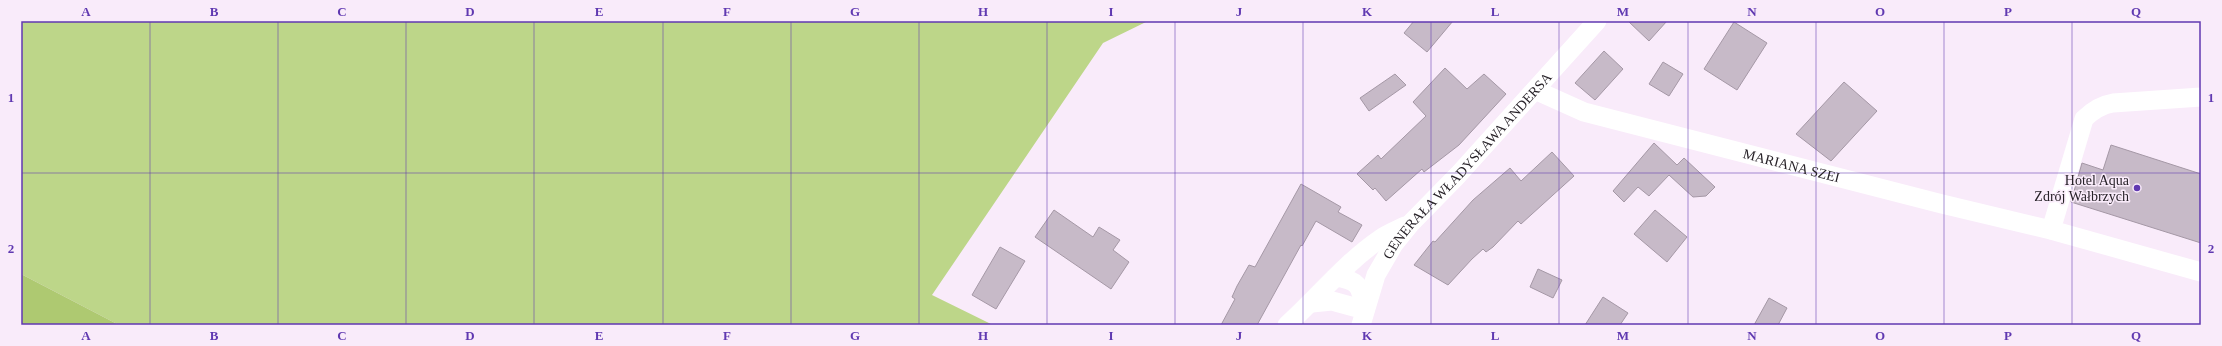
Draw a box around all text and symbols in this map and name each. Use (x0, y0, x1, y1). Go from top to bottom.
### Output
text: A (81, 4, 91, 19)
text: B (210, 4, 219, 19)
text: C (337, 4, 347, 19)
text: D (465, 4, 475, 19)
text: E (595, 4, 603, 19)
text: F (723, 4, 731, 19)
text: G (850, 4, 860, 19)
text: H (978, 4, 988, 19)
text: I (1108, 4, 1114, 19)
text: J (1236, 4, 1243, 19)
text: K (1362, 4, 1373, 19)
text: L (1491, 4, 1500, 19)
text: M (1617, 4, 1629, 19)
text: N (1747, 4, 1757, 19)
text: O (1875, 4, 1885, 19)
text: P (2004, 4, 2012, 19)
text: Q (2131, 4, 2141, 19)
street label: GENERAŁA WŁADYSŁAWA ANDERSA (1380, 69, 1555, 261)
text: 1 (8, 90, 14, 105)
text: 1 (2208, 90, 2214, 105)
street label: MARIANA SZEI (1742, 146, 1842, 185)
place label: Hotel Aqua Zdrój Wałbrzych (2034, 173, 2130, 204)
marker: Hotel Aqua Zdrój Wałbrzych (2132, 183, 2142, 193)
text: 2 (8, 241, 14, 256)
text: 2 (2208, 241, 2214, 256)
text: A (81, 328, 91, 343)
text: B (210, 328, 219, 343)
text: C (337, 328, 347, 343)
text: D (465, 328, 475, 343)
text: E (595, 328, 603, 343)
text: F (723, 328, 731, 343)
text: G (850, 328, 860, 343)
text: H (978, 328, 988, 343)
text: I (1108, 328, 1114, 343)
text: J (1236, 328, 1243, 343)
text: K (1362, 328, 1373, 343)
text: L (1491, 328, 1500, 343)
text: M (1617, 328, 1629, 343)
text: N (1747, 328, 1757, 343)
text: O (1875, 328, 1885, 343)
text: P (2004, 328, 2012, 343)
text: Q (2131, 328, 2141, 343)

